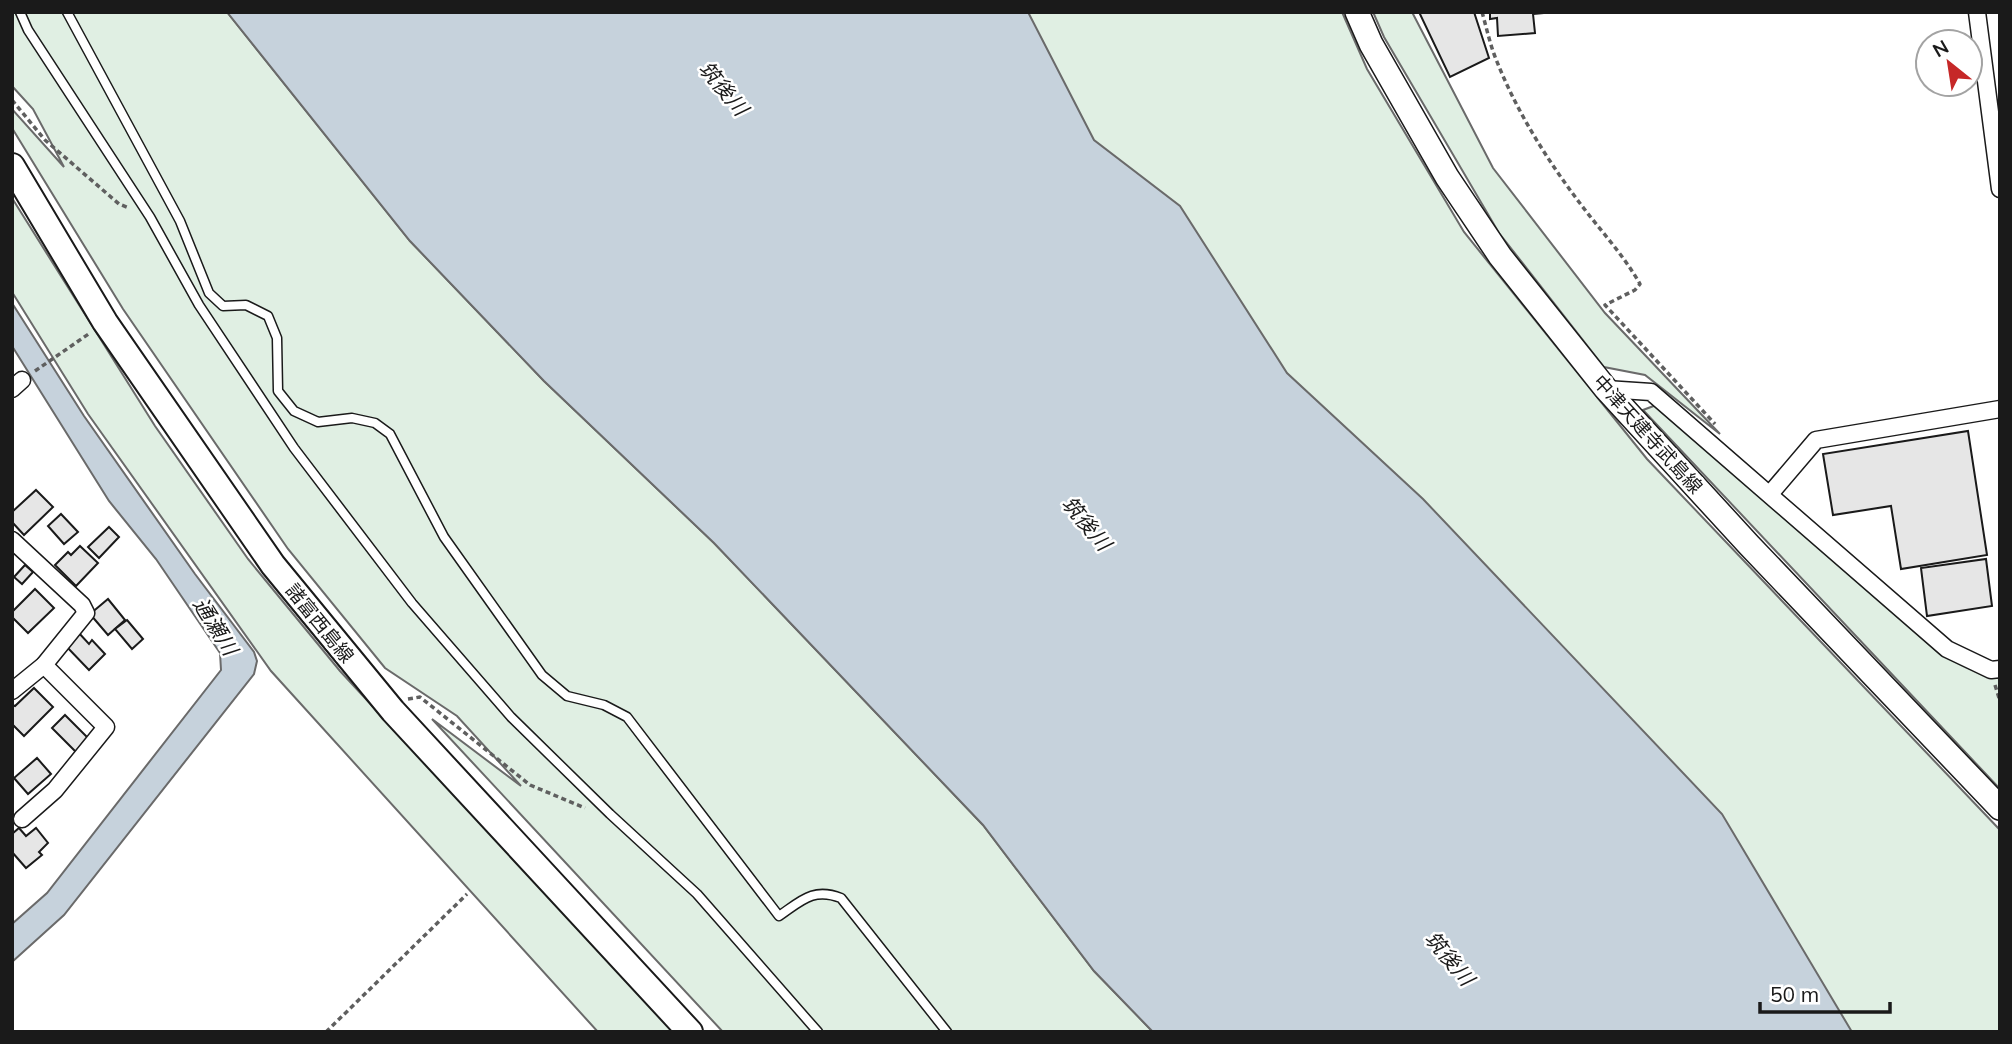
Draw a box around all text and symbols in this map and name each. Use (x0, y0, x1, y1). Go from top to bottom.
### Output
north arrow (1914, 28, 1984, 98)
text: N (1928, 34, 1953, 62)
water label: 筑後川 (694, 56, 755, 122)
street label: 中津天建寺武島線 (1588, 369, 1708, 499)
water label: 筑後川 (1057, 491, 1118, 557)
street label: 諸富西島線 (281, 579, 359, 667)
water label: 通瀬川 (188, 592, 245, 661)
water label: 筑後川 (1420, 926, 1481, 992)
scale bar (1760, 970, 1890, 1014)
text: 50 m (1770, 981, 1819, 1007)

